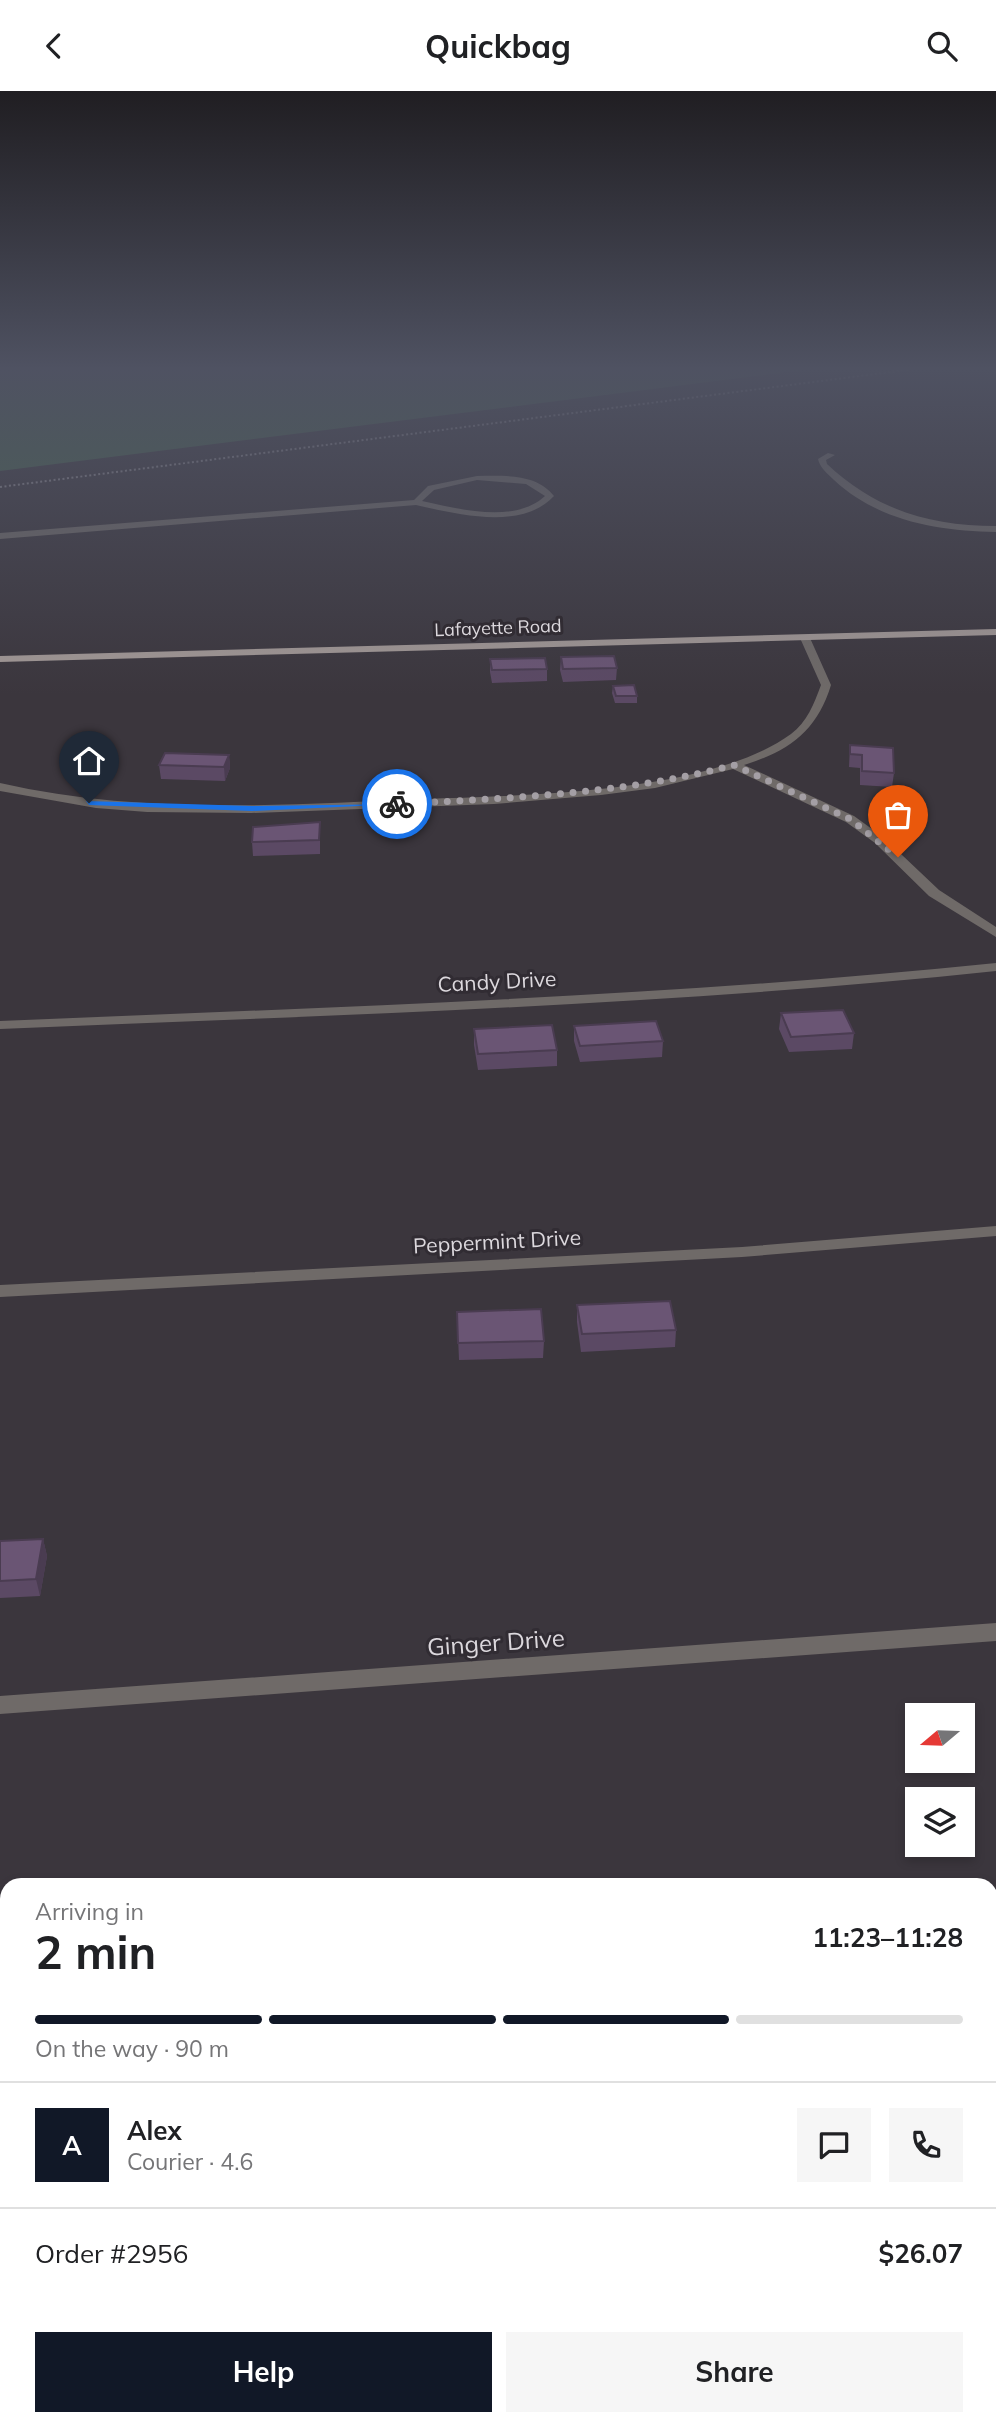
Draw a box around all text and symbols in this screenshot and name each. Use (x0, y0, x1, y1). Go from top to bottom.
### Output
text: Quickbag (425, 26, 571, 66)
icon: back (35, 27, 73, 65)
icon: search (923, 27, 961, 65)
street label: Lafayette Road (434, 614, 562, 641)
pin (59, 731, 119, 803)
icon: home (70, 742, 108, 780)
courier (362, 769, 432, 839)
icon: bike (378, 785, 416, 823)
pin (868, 785, 928, 857)
icon: bag (879, 796, 917, 834)
street label: Candy Drive (437, 965, 557, 997)
street label: Peppermint Drive (412, 1224, 582, 1258)
street label: Ginger Drive (426, 1622, 566, 1662)
north arrow (905, 1703, 975, 1773)
map controls (905, 1703, 975, 1857)
button: layers (905, 1787, 975, 1857)
text: Arriving in (35, 1897, 144, 1926)
text: 11:23–11:28 (812, 1921, 963, 1954)
text: 2 min (35, 1923, 156, 1981)
text: On the way · 90 m (35, 2034, 229, 2063)
button: chat (797, 2108, 871, 2182)
button: phone (889, 2108, 963, 2182)
text: Alex (127, 2114, 182, 2147)
text: A (62, 2129, 82, 2162)
text: Courier · 4.6 (127, 2147, 253, 2176)
text: Order #2956 (35, 2237, 188, 2270)
text: $26.07 (879, 2237, 963, 2270)
button: Help (35, 2332, 492, 2412)
button: Share (506, 2332, 963, 2412)

